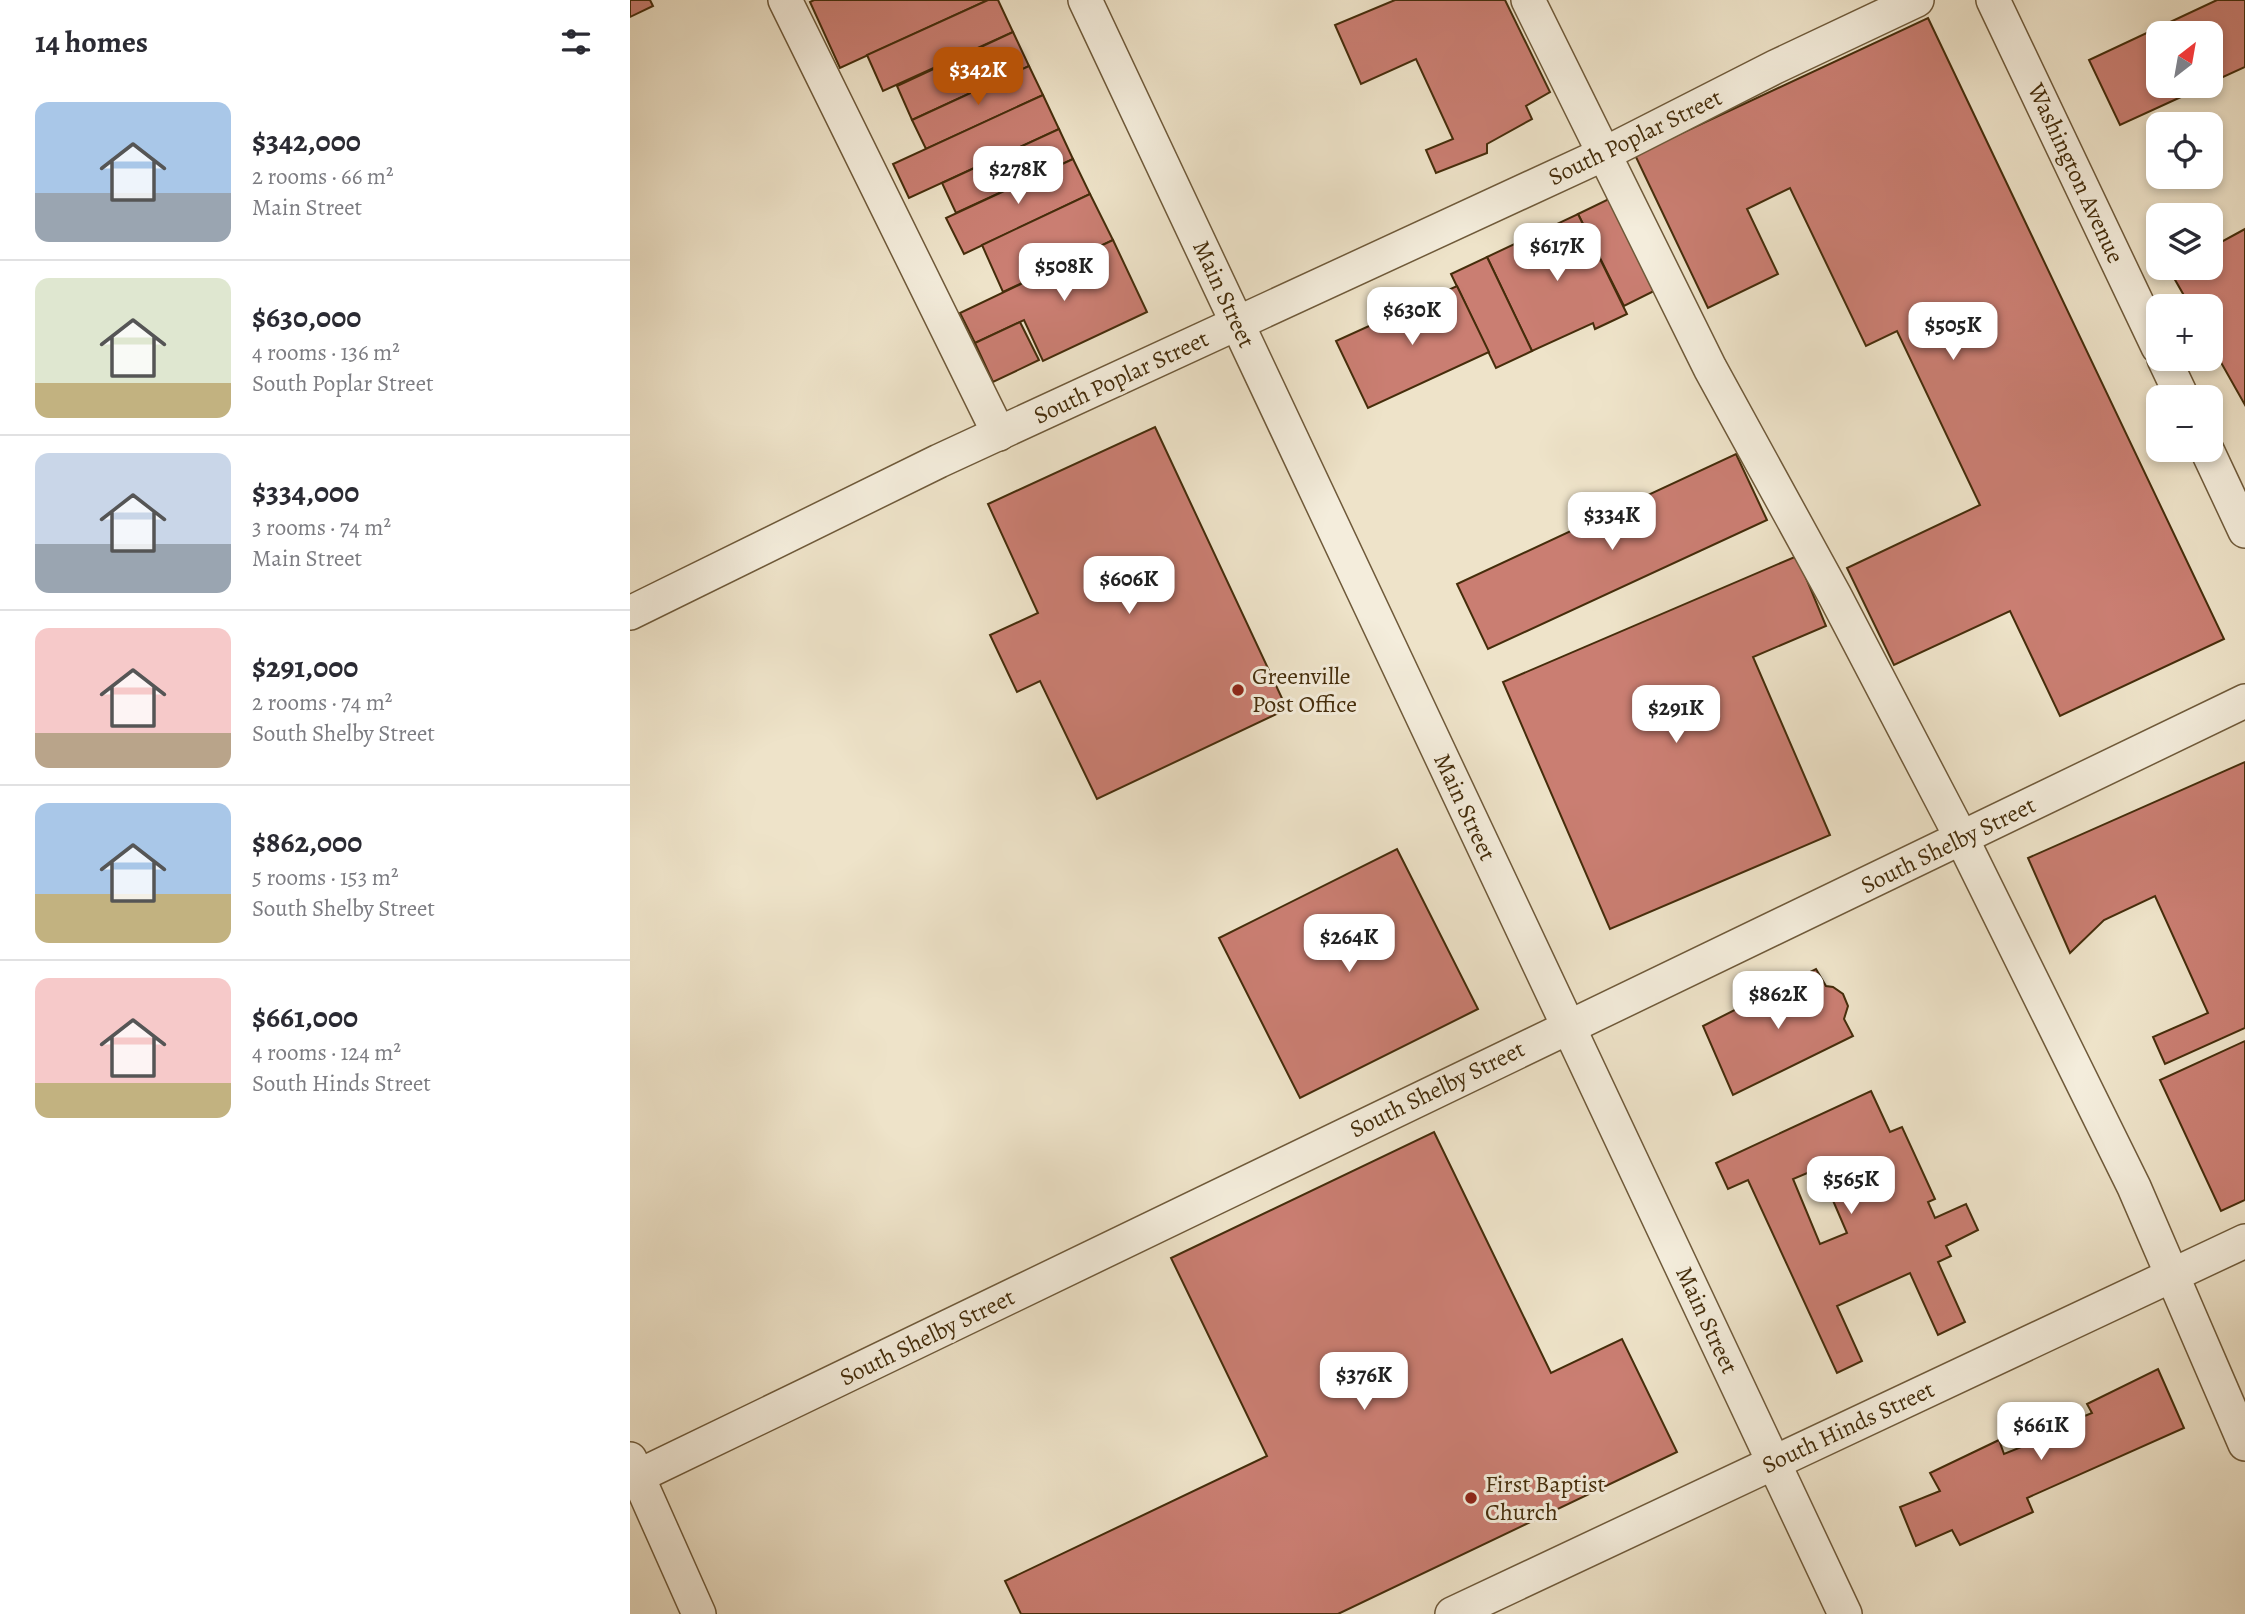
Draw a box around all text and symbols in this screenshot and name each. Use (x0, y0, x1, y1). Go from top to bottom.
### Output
north arrow (2146, 21, 2222, 98)
map controls (2146, 21, 2223, 462)
text: 14 homes (35, 22, 148, 62)
icon: filters (557, 23, 595, 61)
pin: $342K (929, 48, 1027, 107)
text: $342K (949, 54, 1007, 85)
street label: Washington Avenue (2020, 77, 2132, 268)
street label: South Poplar Street (1543, 81, 1727, 193)
button: locate (2146, 112, 2223, 189)
text: $342,000 (252, 121, 361, 161)
icon: home (91, 130, 175, 214)
pin: $278K (969, 146, 1067, 206)
text: $278K (989, 153, 1047, 184)
text: 2 rooms · 66 m² (252, 161, 394, 192)
text: Main Street (252, 192, 362, 223)
button: layers (2146, 203, 2223, 280)
pin: $617K (1508, 224, 1606, 283)
text: $617K (1530, 230, 1584, 261)
street label: Main Street (1185, 235, 1263, 353)
pin: $508K (1015, 244, 1113, 303)
text: $508K (1035, 250, 1093, 281)
pin: $630K (1363, 288, 1461, 347)
text: $630K (1383, 294, 1441, 325)
button: + (2146, 294, 2223, 371)
text: $630,000 (252, 297, 361, 337)
pin: $505K (1904, 302, 2002, 362)
icon: home (91, 306, 175, 390)
text: $505K (1924, 309, 1982, 340)
street label: South Poplar Street (1028, 322, 1214, 432)
text: 4 rooms · 136 m² (252, 337, 400, 368)
text: South Poplar Street (252, 368, 434, 399)
button: − (2146, 385, 2223, 462)
text: $334,000 (252, 472, 359, 512)
icon: home (91, 481, 175, 565)
pin: $334K (1563, 492, 1661, 552)
text: $334K (1584, 499, 1640, 530)
text: 3 rooms · 74 m² (252, 512, 391, 543)
text: Main Street (252, 543, 362, 574)
pin: $606K (1080, 556, 1178, 616)
text: $606K (1100, 563, 1158, 594)
text: $291,000 (252, 647, 358, 687)
icon: home (91, 656, 175, 740)
place label: Greenville Post Office (1252, 660, 1357, 720)
marker: Greenville Post Office (1230, 682, 1246, 698)
pin: $291K (1627, 686, 1725, 745)
text: 2 rooms · 74 m² (252, 687, 392, 718)
text: $291K (1648, 692, 1704, 723)
text: South Shelby Street (252, 718, 435, 749)
street label: Main Street (1426, 748, 1504, 866)
street label: South Shelby Street (1855, 789, 2041, 901)
text: $862,000 (252, 822, 362, 862)
icon: home (91, 831, 175, 915)
text: 5 rooms · 153 m² (252, 862, 399, 893)
text: South Shelby Street (252, 893, 435, 924)
pin: $264K (1300, 914, 1398, 974)
text: $264K (1320, 921, 1378, 952)
pin: $862K (1729, 972, 1827, 1031)
text: $862K (1749, 978, 1807, 1009)
text: $661,000 (252, 997, 358, 1037)
icon: home (91, 1006, 175, 1090)
street label: South Shelby Street (1344, 1033, 1530, 1145)
text: 4 rooms · 124 m² (252, 1037, 401, 1068)
text: South Hinds Street (252, 1068, 431, 1099)
pin: $565K (1802, 1156, 1900, 1216)
text: $565K (1823, 1163, 1879, 1194)
street label: Main Street (1668, 1261, 1746, 1379)
street label: South Shelby Street (834, 1281, 1020, 1393)
pin: $376K (1315, 1352, 1413, 1412)
text: $376K (1336, 1359, 1392, 1390)
street label: South Hinds Street (1757, 1373, 1939, 1481)
pin: $661K (1992, 1402, 2090, 1462)
text: $661K (2013, 1409, 2069, 1440)
place label: First Baptist Church (1485, 1468, 1606, 1528)
marker: First Baptist Church (1463, 1490, 1479, 1506)

